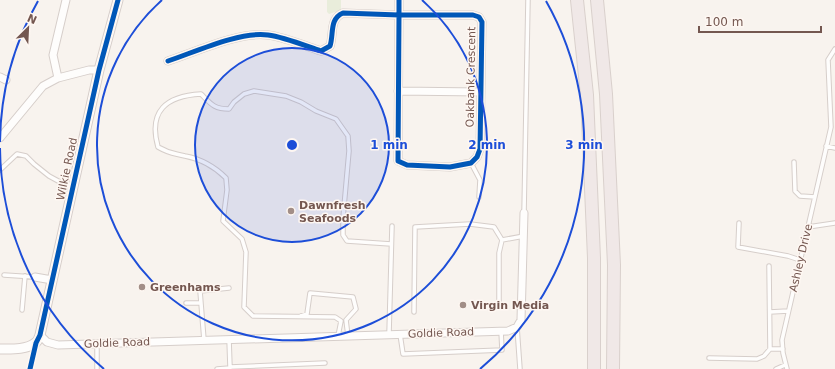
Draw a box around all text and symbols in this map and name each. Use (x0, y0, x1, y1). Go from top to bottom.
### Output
north arrow (8, 8, 48, 48)
scale bar (699, 8, 821, 34)
text: N (25, 12, 39, 27)
text: 100 m (705, 15, 743, 29)
street label: Oakbank Crescent (464, 26, 478, 128)
street label: Wilkie Road (54, 136, 80, 202)
centre of rings (285, 138, 299, 152)
text: 1 min (370, 138, 408, 152)
text: 2 min (468, 138, 506, 152)
text: 3 min (565, 138, 603, 152)
place label: Dawnfresh Seafoods (299, 199, 366, 225)
marker: Dawnfresh Seafoods (286, 206, 296, 216)
street label: Ashley Drive (787, 223, 815, 293)
place label: Greenhams (150, 281, 221, 294)
marker: Greenhams (137, 282, 147, 292)
place label: Virgin Media (471, 299, 549, 312)
marker: Virgin Media (458, 300, 468, 310)
street label: Goldie Road (408, 325, 474, 341)
street label: Goldie Road (84, 335, 150, 351)

